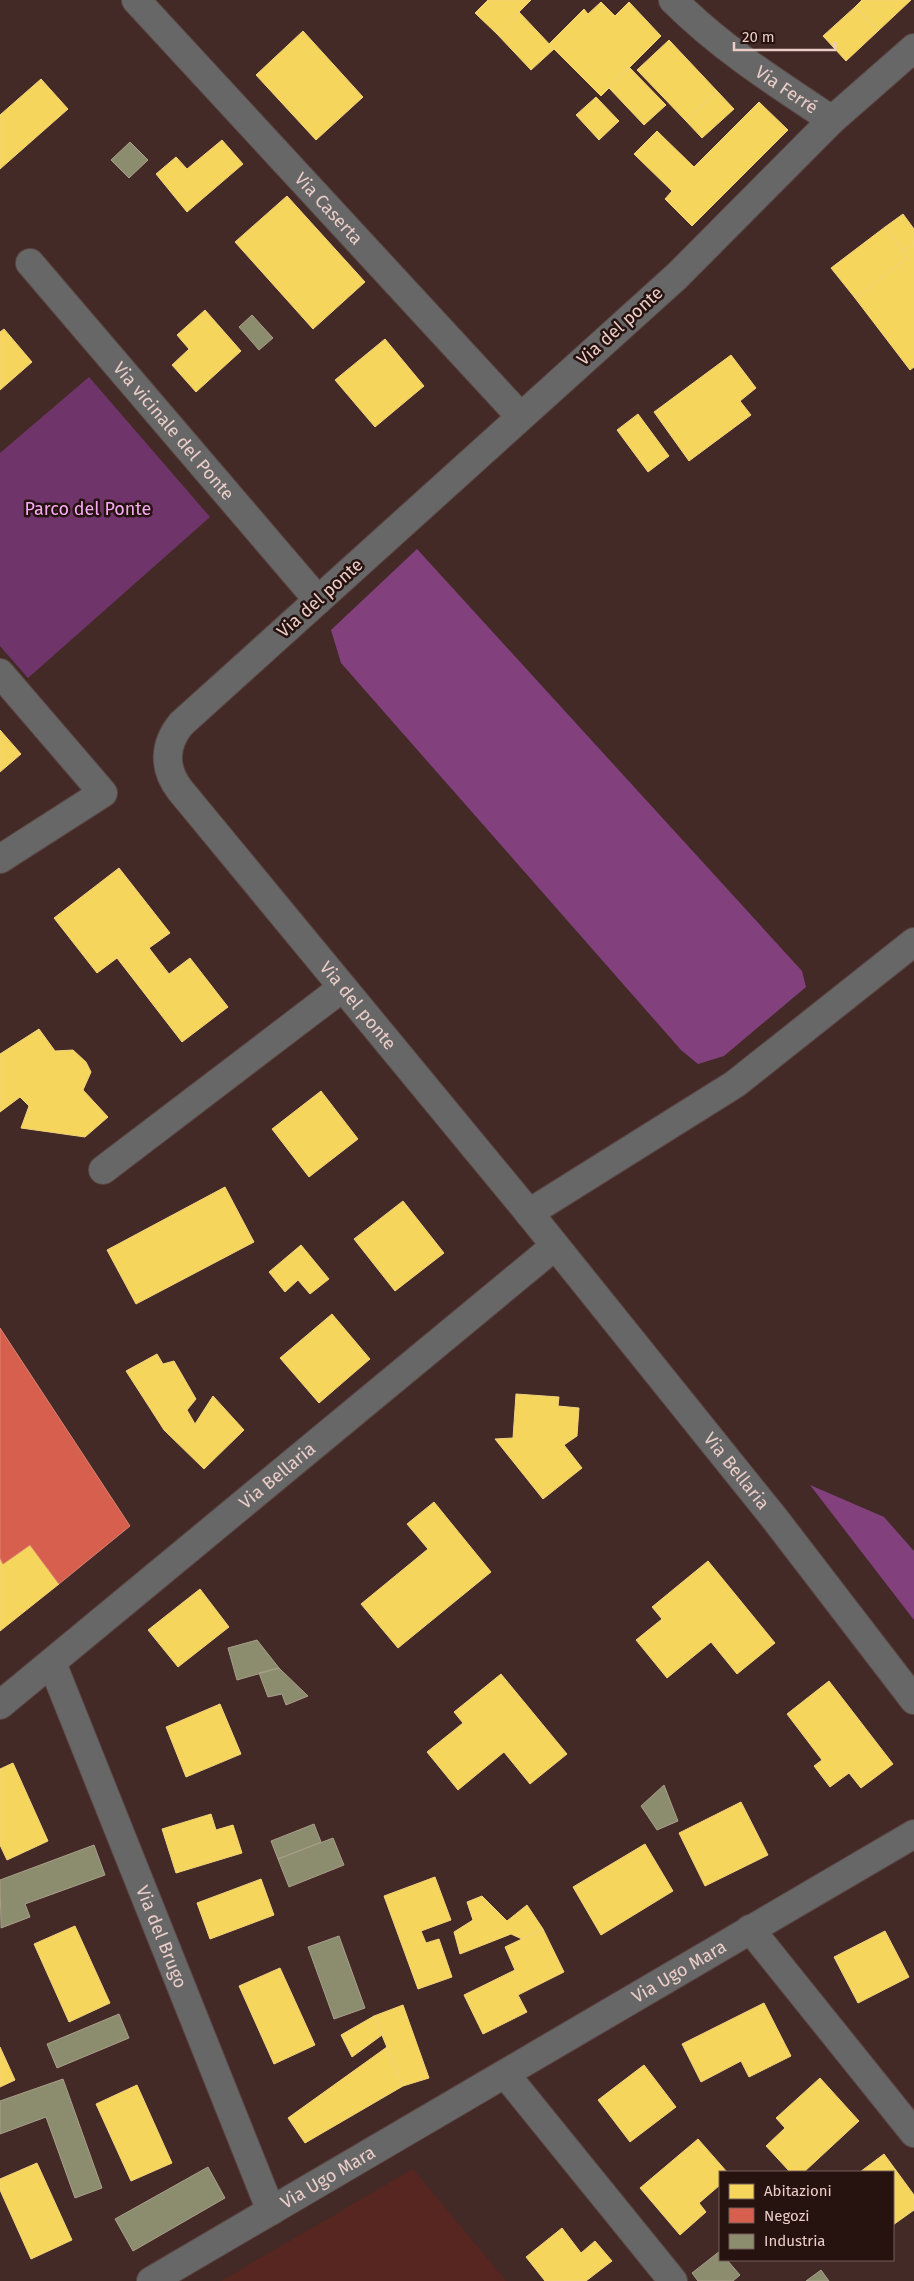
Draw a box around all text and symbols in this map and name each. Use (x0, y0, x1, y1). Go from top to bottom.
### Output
scale bar (734, 20, 835, 52)
text: 20 m (742, 28, 775, 46)
street label: Via Ferré (751, 61, 822, 119)
street label: Via Caserta (290, 168, 367, 249)
street label: Via del ponte (572, 282, 668, 370)
street label: Via vicinale del Ponte (108, 357, 239, 505)
park label: Parco del Ponte (25, 498, 151, 520)
street label: Via del ponte (272, 554, 368, 642)
street label: Via del ponte (315, 957, 401, 1054)
street label: Via Bellaria (699, 1428, 774, 1514)
street label: Via Bellaria (235, 1438, 320, 1514)
street label: Via del Brugo (131, 1883, 192, 1991)
street label: Via Ugo Mara (628, 1935, 730, 2008)
street label: Via Ugo Mara (277, 2141, 379, 2214)
legend (719, 2171, 894, 2261)
text: Abitazioni (764, 2182, 832, 2200)
text: Negozi (764, 2207, 809, 2225)
text: Industria (764, 2232, 826, 2250)

